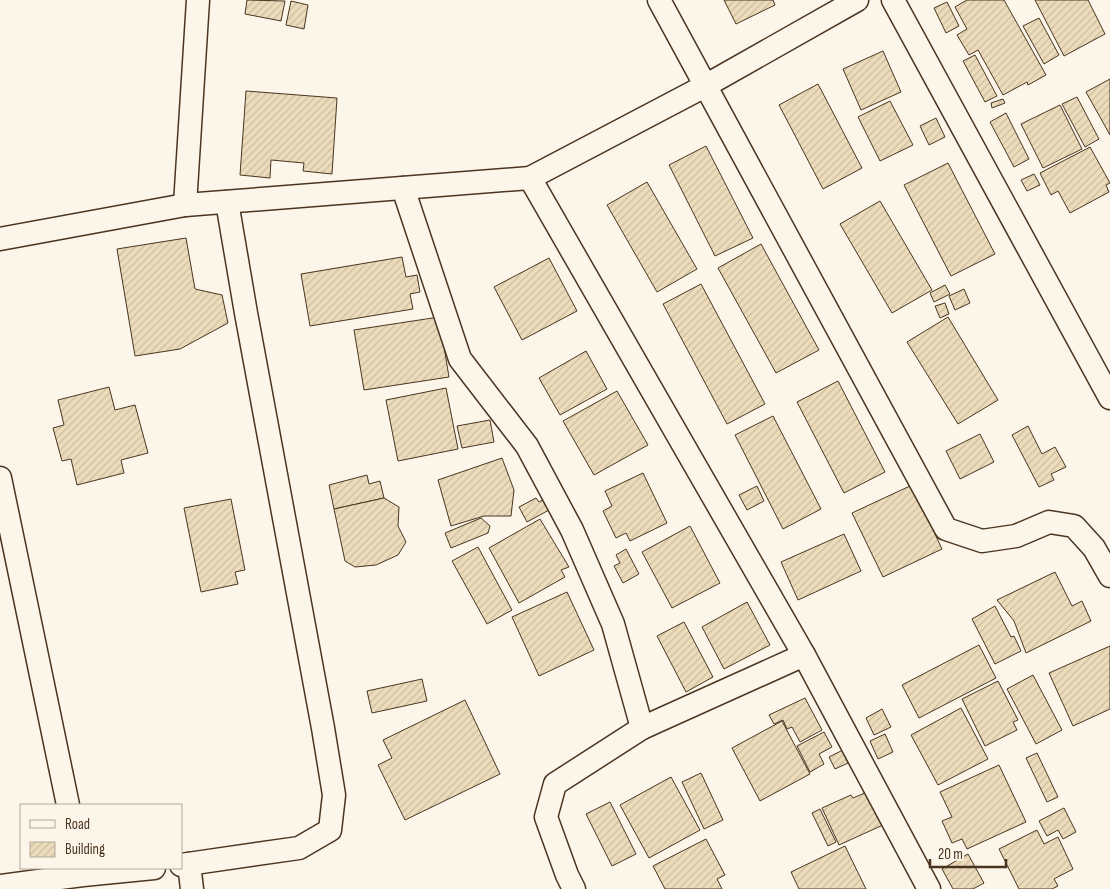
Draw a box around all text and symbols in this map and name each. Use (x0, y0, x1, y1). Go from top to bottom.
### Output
legend (20, 804, 182, 869)
text: Road (65, 815, 90, 834)
scale bar (930, 836, 1006, 868)
text: Building (65, 840, 105, 859)
text: 20 m (938, 845, 963, 864)

